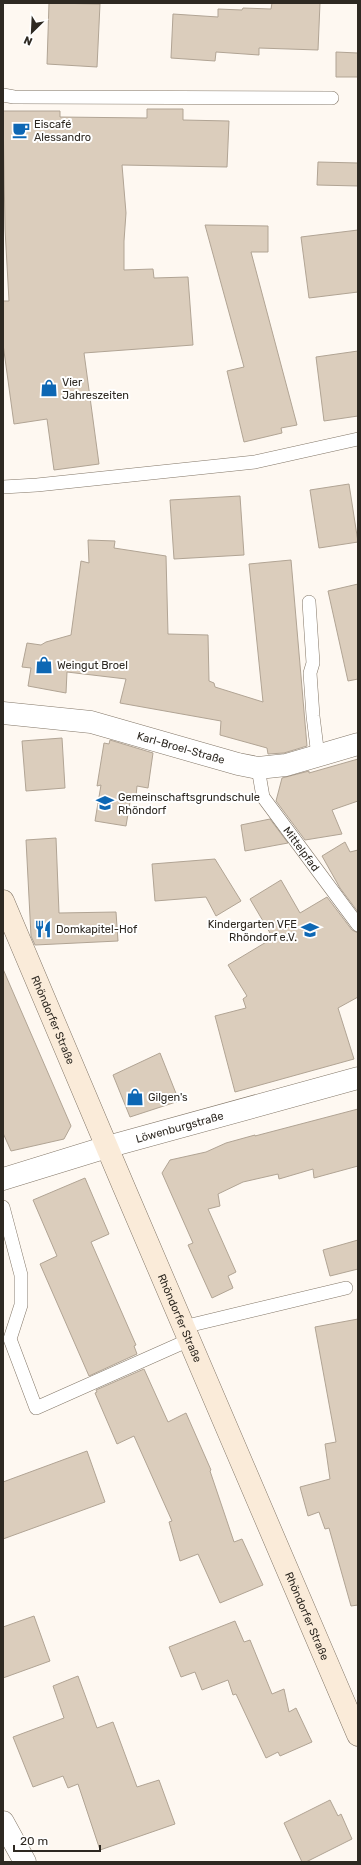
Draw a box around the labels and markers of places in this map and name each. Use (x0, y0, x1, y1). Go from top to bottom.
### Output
place label: Eiscafé Alessandro (34, 118, 91, 144)
cafe icon: Eiscafé Alessandro (11, 120, 31, 140)
place label: Vier Jahreszeiten (62, 376, 129, 402)
shop icon: Vier Jahreszeiten (39, 378, 59, 398)
shop icon: Weingut Broel (34, 655, 54, 675)
place label: Weingut Broel (57, 659, 128, 672)
place label: Gemeinschaftsgrundschule Rhöndorf (118, 791, 260, 817)
school or university icon: Gemeinschaftsgrundschule Rhöndorf (95, 793, 115, 813)
place label: Kindergarten VFE Rhöndorf e.V. (208, 918, 297, 944)
restaurant icon: Domkapitel-Hof (33, 919, 53, 939)
school or university icon: Kindergarten VFE Rhöndorf e.V. (300, 920, 320, 940)
place label: Domkapitel-Hof (56, 923, 138, 936)
shop icon: Gilgen's (125, 1087, 145, 1107)
place label: Gilgen's (148, 1091, 188, 1104)

